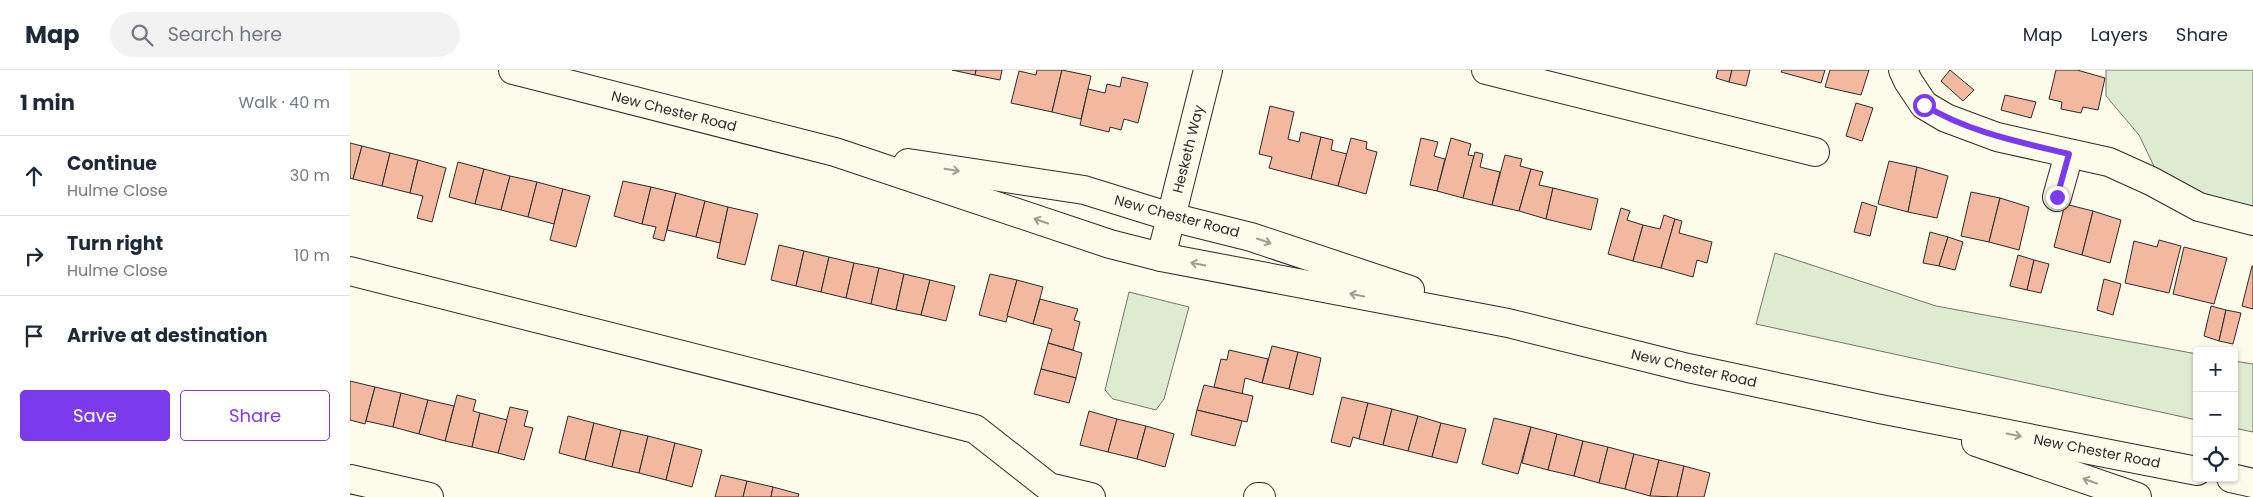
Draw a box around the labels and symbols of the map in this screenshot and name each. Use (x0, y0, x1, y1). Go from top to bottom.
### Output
street label: New Chester Road (609, 86, 739, 136)
route start (1913, 94, 1936, 117)
street label: Hesketh Way (1167, 103, 1209, 195)
one-way arrow (944, 165, 960, 175)
route end (2046, 186, 2069, 209)
street label: New Chester Road (1112, 190, 1242, 242)
one-way arrow (1034, 216, 1050, 226)
one-way arrow (1255, 237, 1271, 246)
one-way arrow (1190, 259, 1206, 268)
one-way arrow (1350, 289, 1366, 299)
street label: New Chester Road (1629, 344, 1759, 392)
street label: New Chester Road (2032, 429, 2162, 473)
one-way arrow (2005, 431, 2021, 440)
one-way arrow (2083, 476, 2099, 485)

